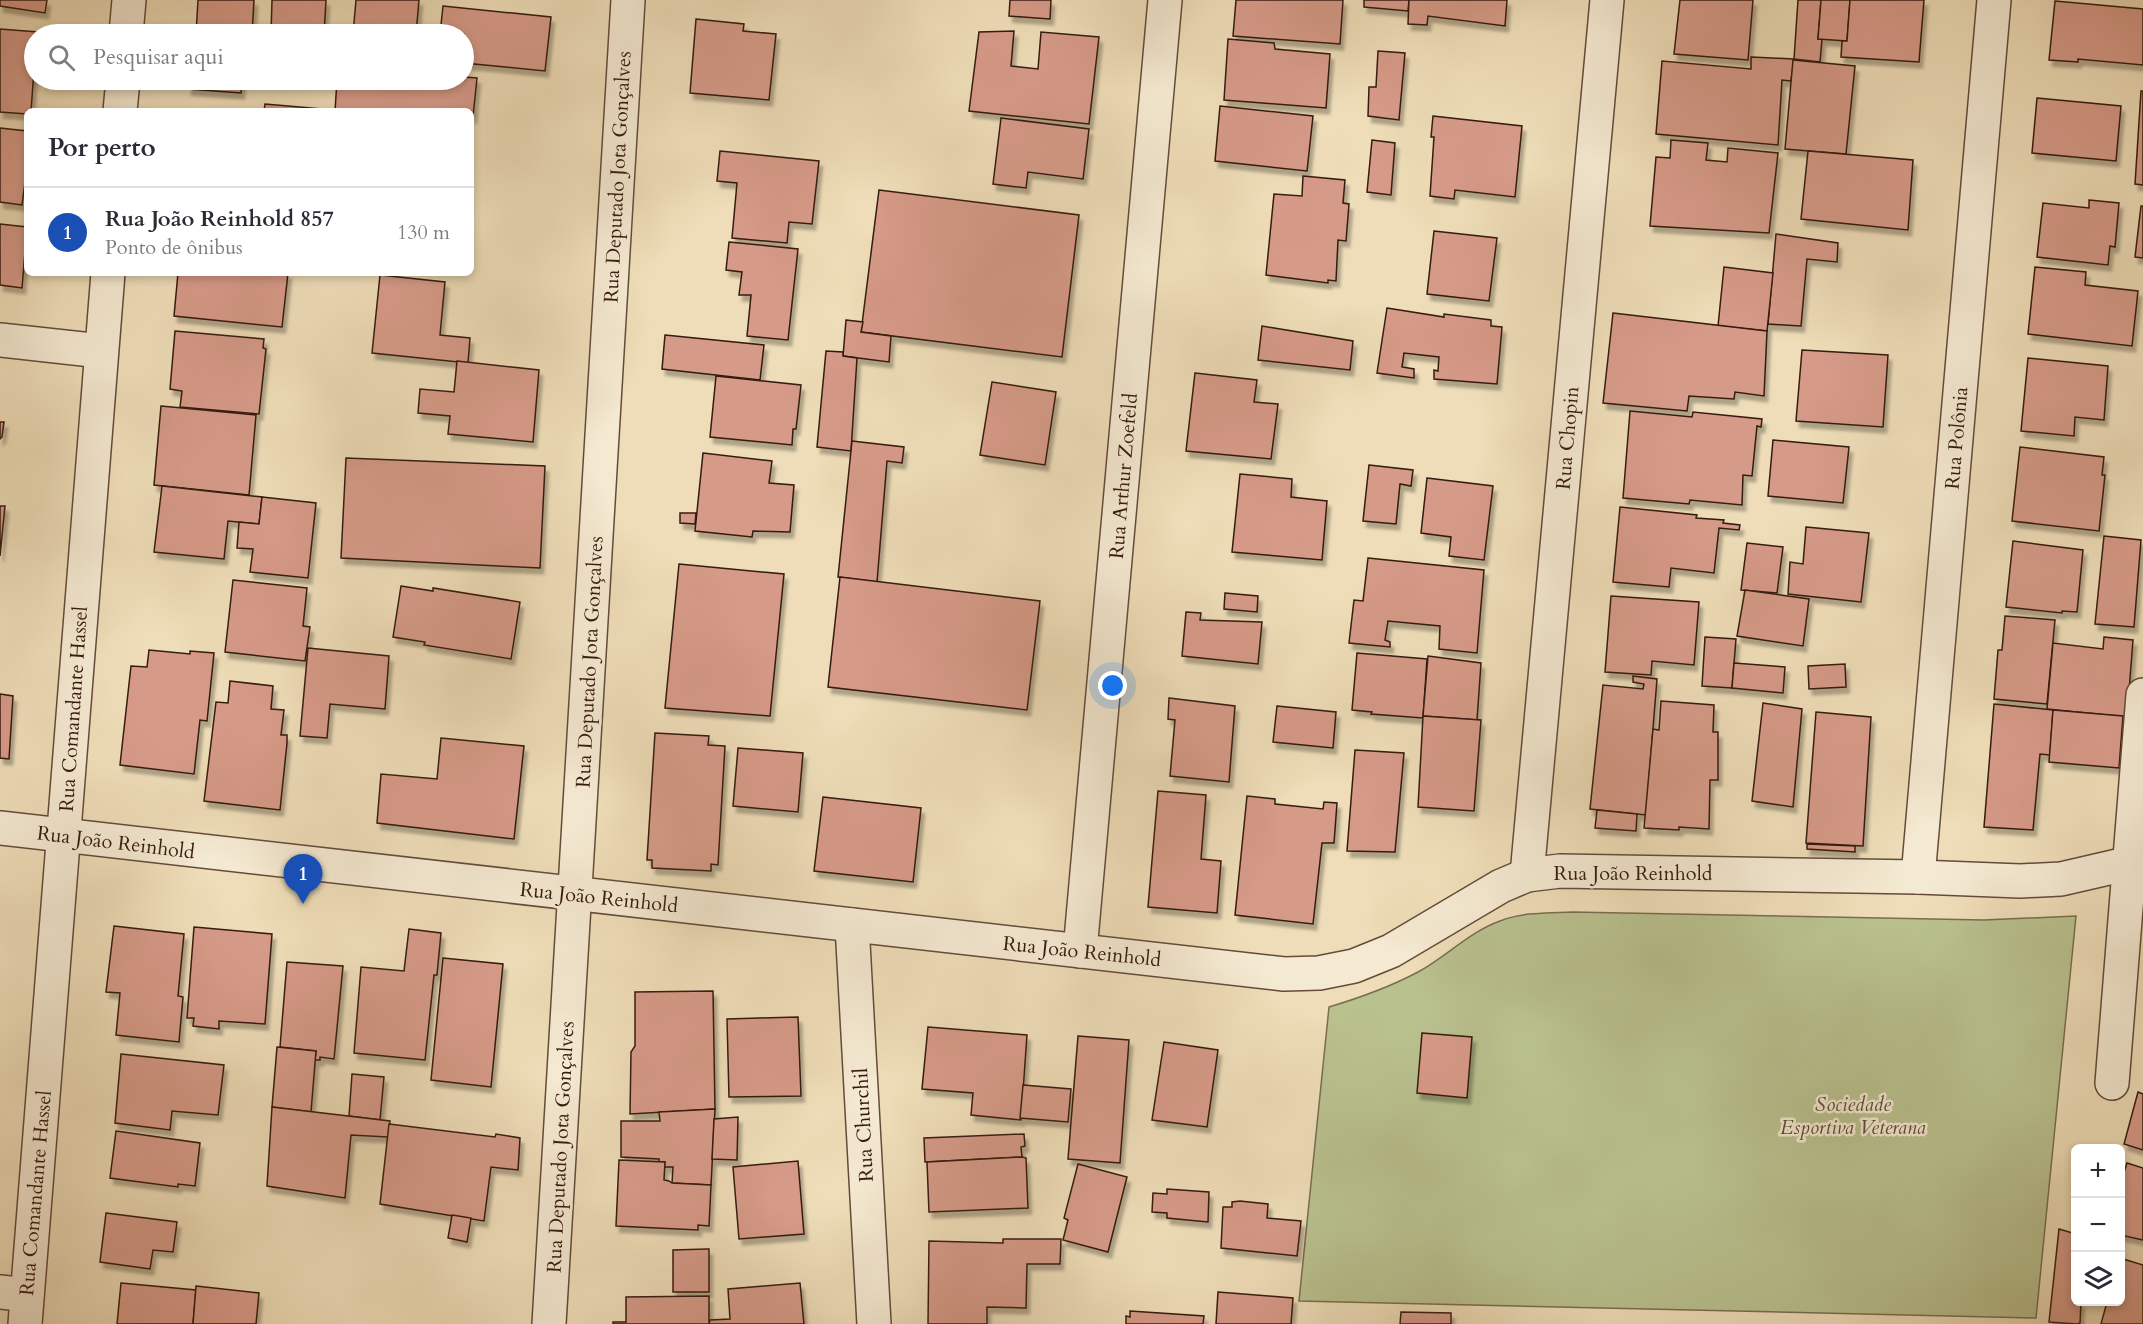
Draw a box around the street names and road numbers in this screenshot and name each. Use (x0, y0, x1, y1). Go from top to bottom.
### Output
street label: Rua Deputado Jota Gonçalves (597, 50, 638, 304)
street label: Rua Chopin (1550, 385, 1586, 491)
street label: Rua Polônia (1939, 385, 1974, 491)
street label: Rua Arthur Zoefeld (1103, 392, 1144, 560)
street label: Rua Deputado Jota Gonçalves (569, 535, 610, 789)
street label: Rua Comandante Hassel (53, 605, 94, 813)
street label: Rua João Reinhold (36, 819, 197, 866)
street label: Rua João Reinhold (1554, 860, 1713, 887)
street label: Rua João Reinhold (519, 876, 680, 919)
street label: Rua João Reinhold (1002, 930, 1163, 973)
street label: Rua Deputado Jota Gonçalves (540, 1020, 581, 1274)
street label: Rua Churchil (847, 1067, 880, 1183)
street label: Rua Comandante Hassel (13, 1089, 58, 1297)

